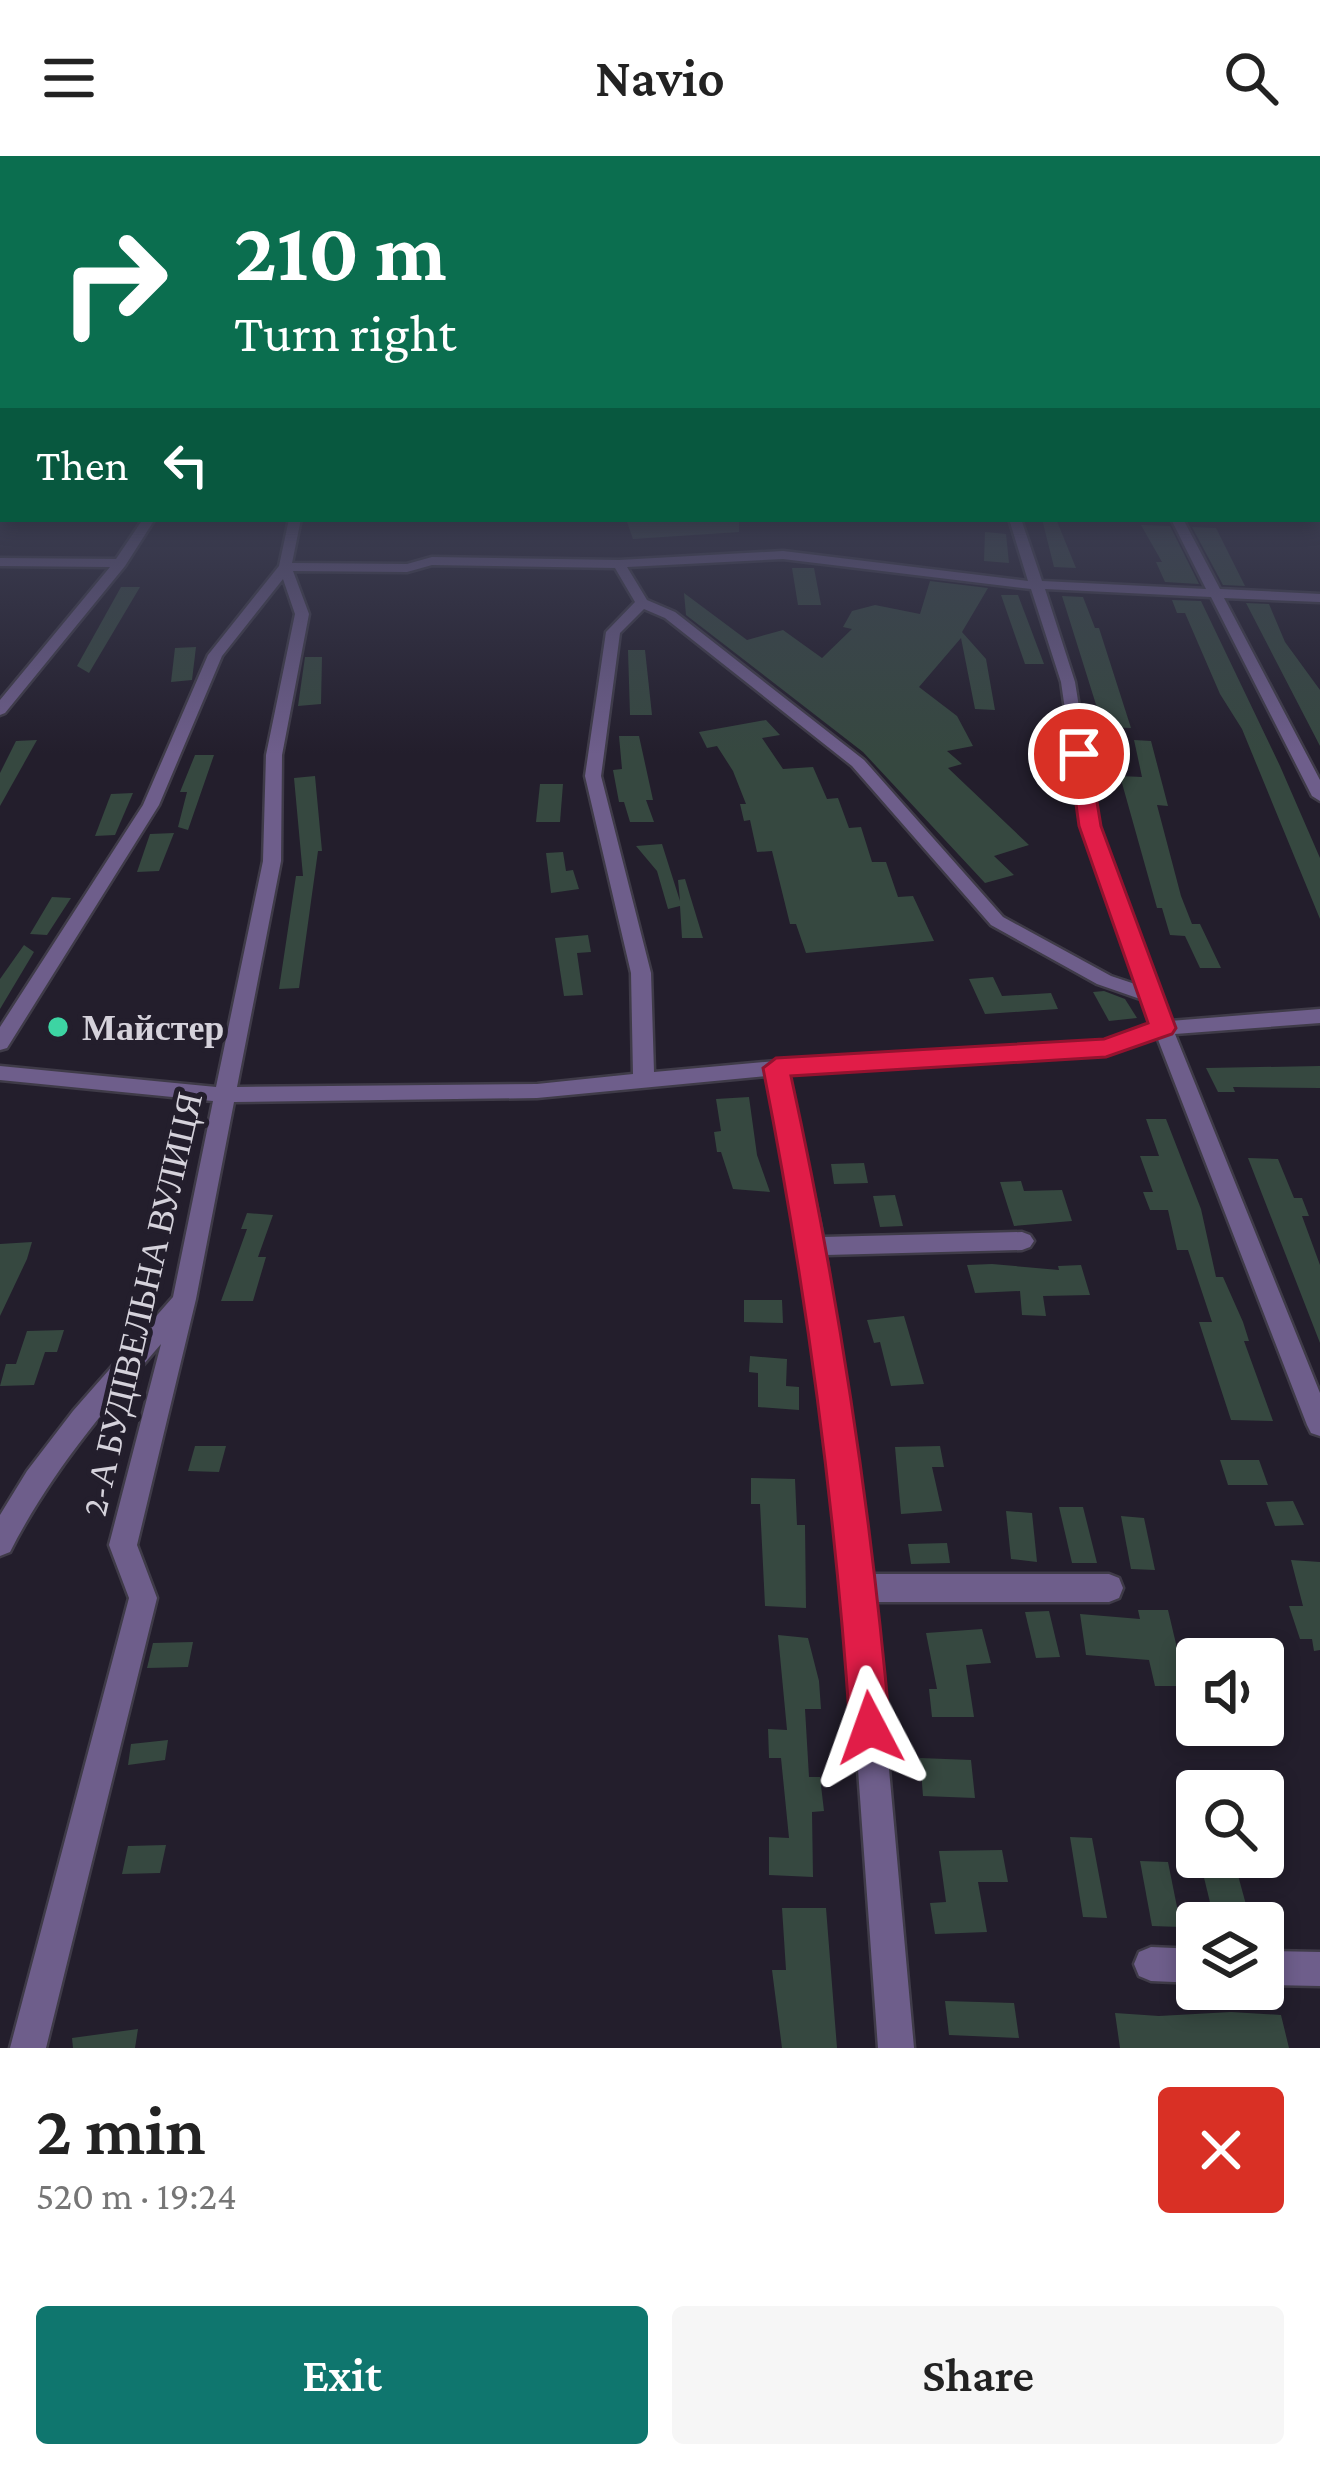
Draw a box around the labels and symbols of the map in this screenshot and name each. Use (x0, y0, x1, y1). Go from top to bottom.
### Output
pin (1028, 703, 1130, 805)
place label: Майстер (82, 1008, 224, 1048)
marker: Майстер (45, 1014, 71, 1040)
street label: 2-А БУДІВЕЛЬНА ВУЛИЦЯ (74, 1089, 210, 1520)
position arrow (807, 1665, 933, 1791)

